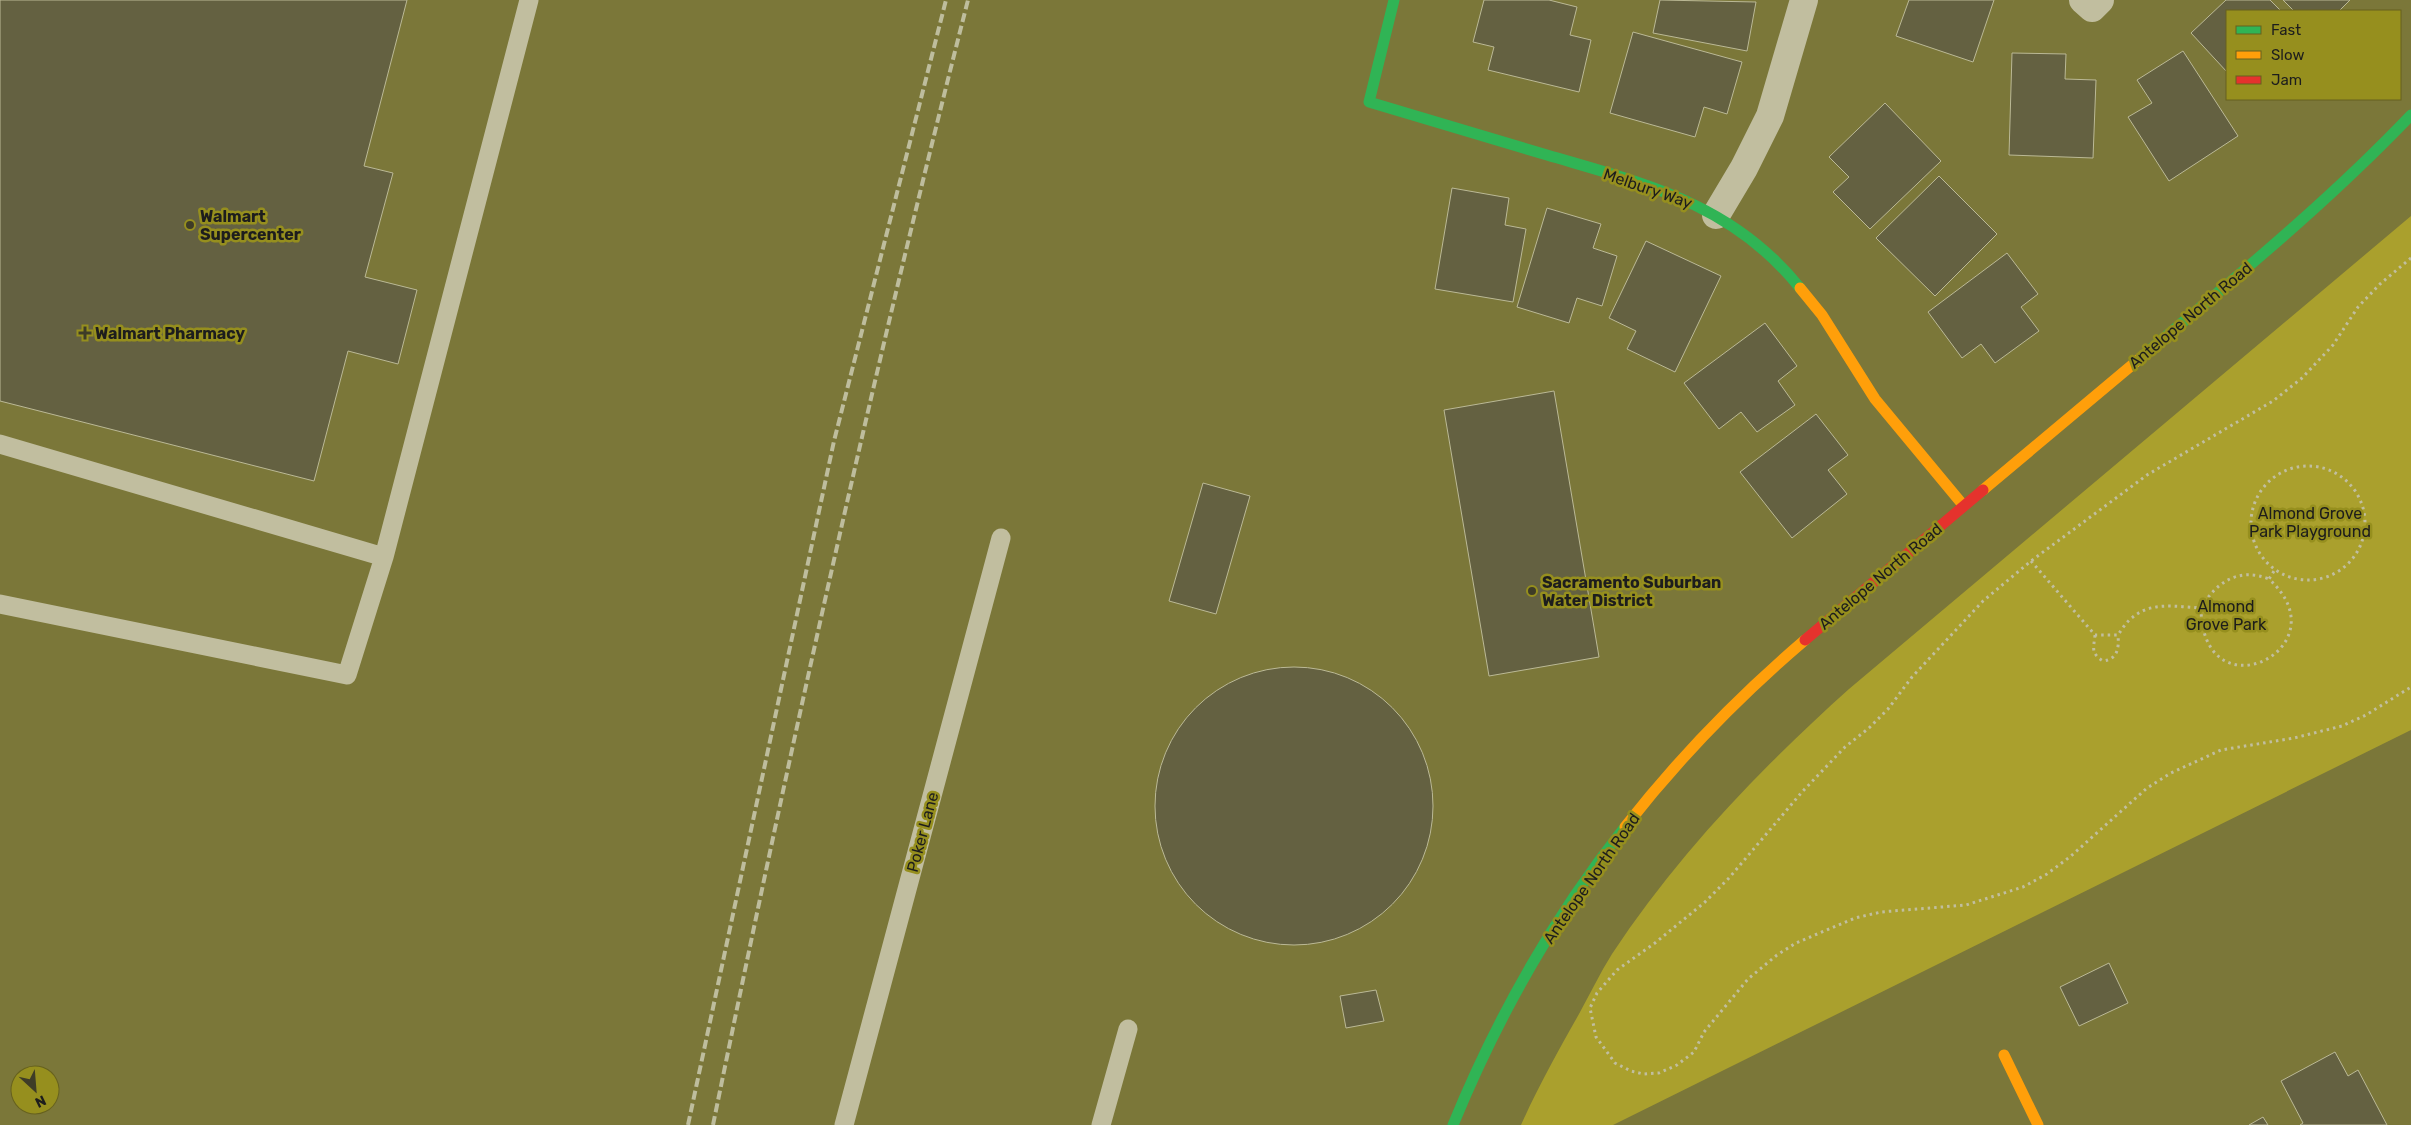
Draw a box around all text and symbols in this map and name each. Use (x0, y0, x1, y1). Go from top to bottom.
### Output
legend (2226, 10, 2401, 100)
text: Fast (2271, 21, 2301, 39)
text: Slow (2271, 46, 2304, 64)
text: Jam (2271, 71, 2302, 89)
street label: Melbury Way (1601, 164, 1695, 213)
place label: Walmart Supercenter (200, 207, 302, 244)
marker: Walmart Supercenter (184, 219, 196, 231)
street label: Antelope North Road (2125, 258, 2256, 373)
place label: Walmart Pharmacy (95, 324, 245, 343)
marker: Walmart Pharmacy (79, 327, 91, 339)
park label: Almond Grove Park Playground (2249, 504, 2371, 541)
street label: Antelope North Road (1815, 519, 1946, 634)
place label: Sacramento Suburban Water District (1542, 573, 1721, 610)
marker: Sacramento Suburban Water District (1526, 585, 1538, 597)
park label: Almond Grove Park (2186, 597, 2267, 634)
street label: Poker Lane (903, 790, 942, 874)
street label: Antelope North Road (1539, 809, 1644, 947)
north arrow (10, 1065, 60, 1115)
text: N (32, 1091, 49, 1111)

